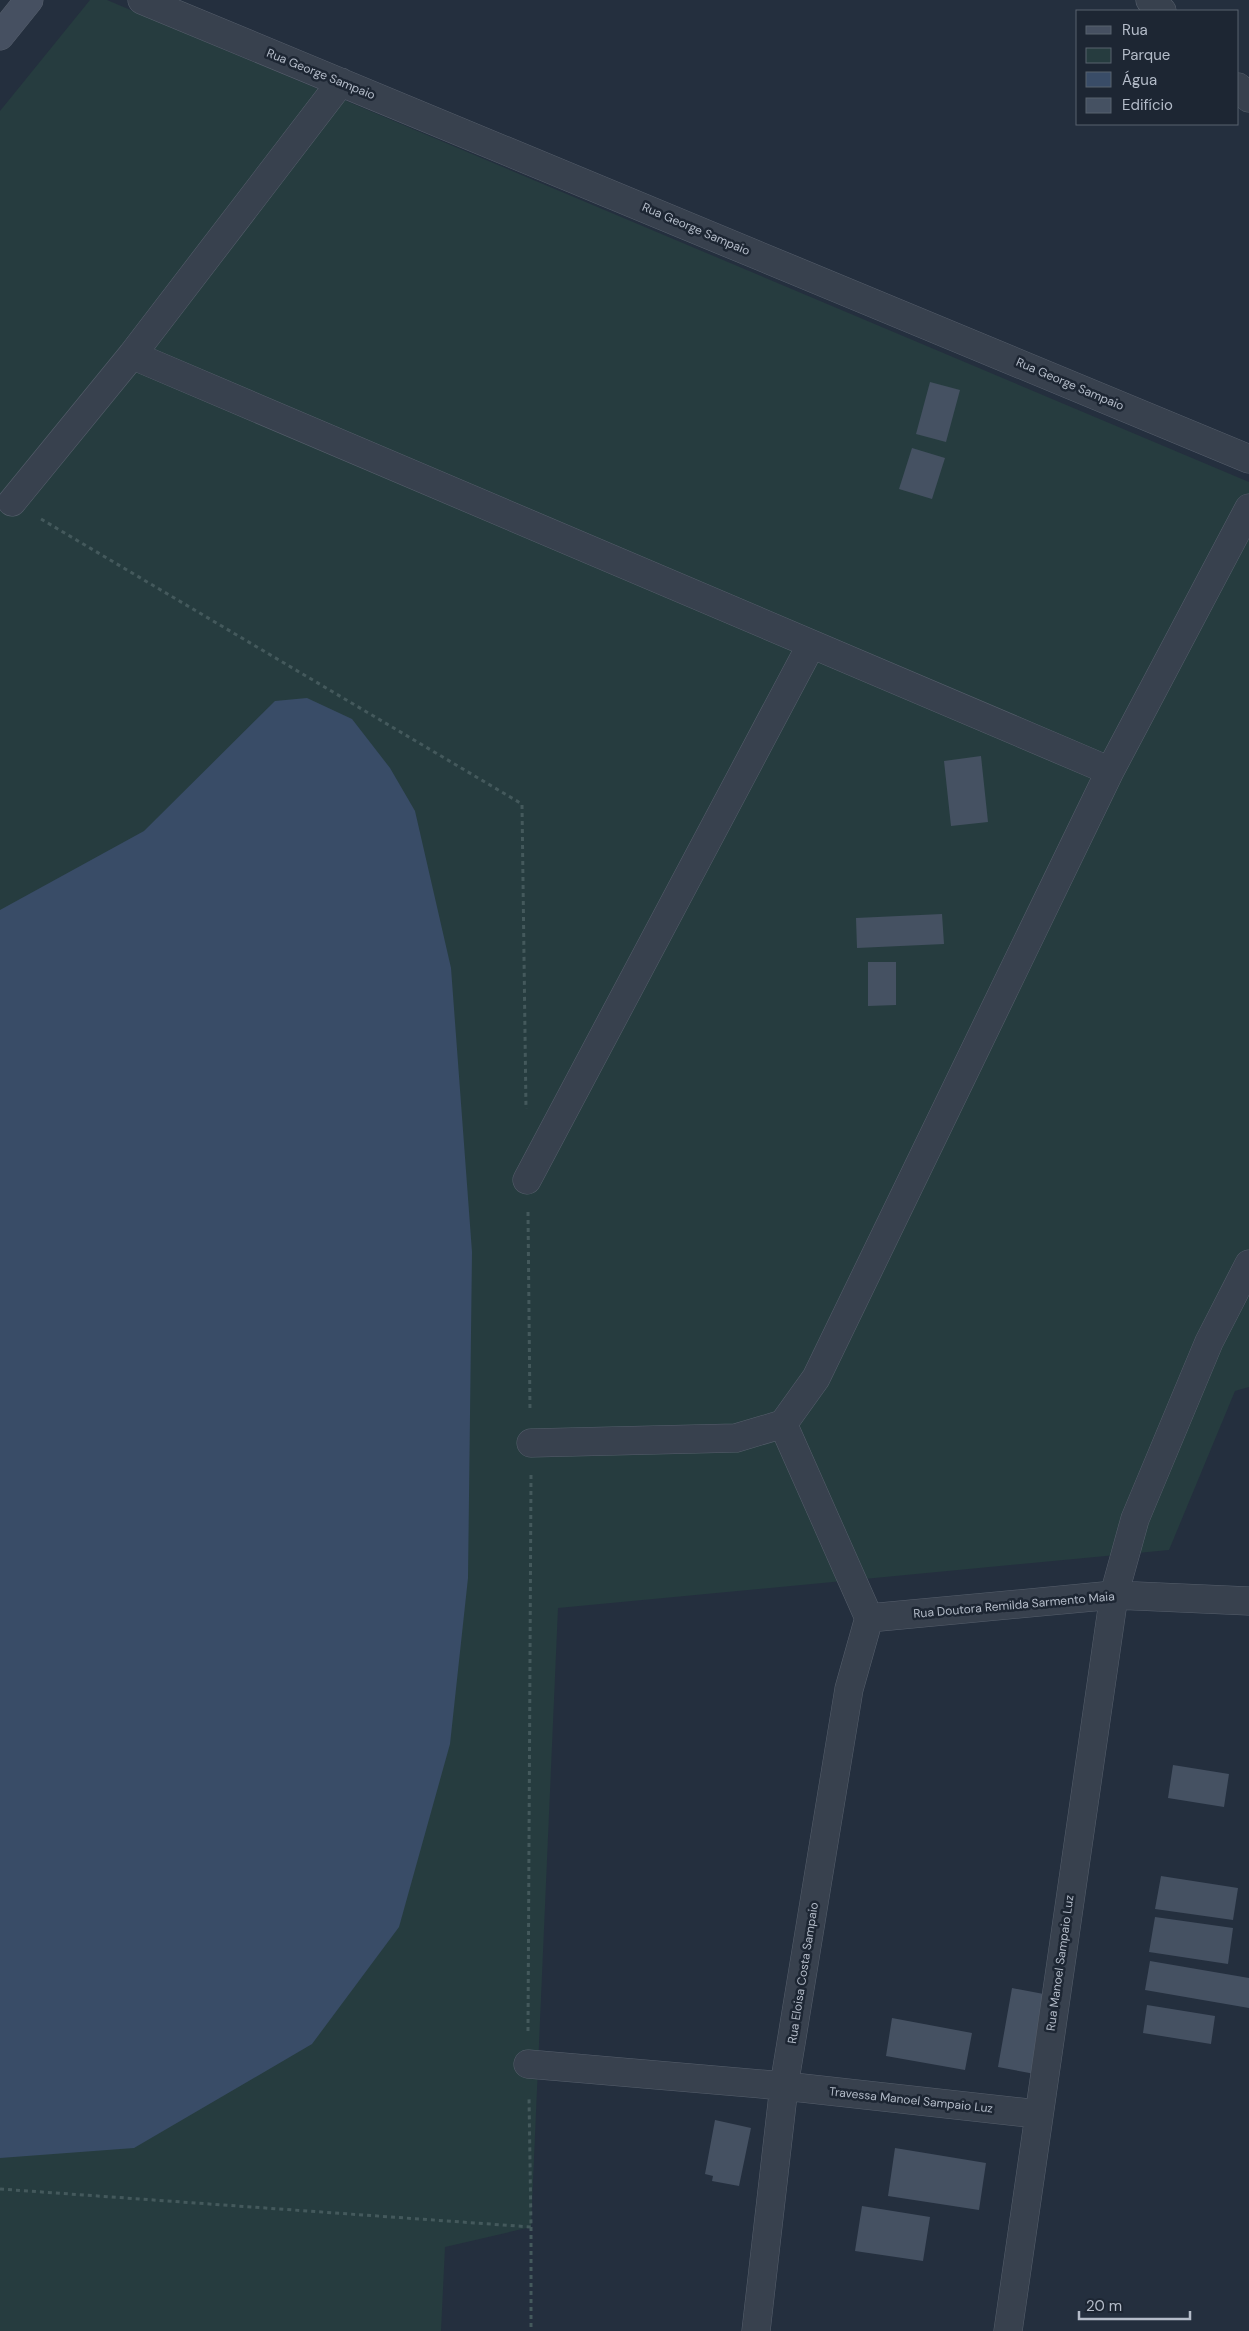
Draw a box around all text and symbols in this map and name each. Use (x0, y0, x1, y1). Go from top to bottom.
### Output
legend (1076, 10, 1239, 125)
text: Rua (1122, 20, 1148, 40)
street label: Rua George Sampaio (264, 45, 378, 103)
text: Parque (1122, 45, 1170, 65)
text: Água (1122, 70, 1157, 90)
text: Edifício (1122, 95, 1173, 115)
street label: Rua George Sampaio (640, 199, 752, 259)
street label: Rua George Sampaio (1014, 354, 1126, 414)
street label: Rua Doutora Remilda Sarmento Maia (913, 1588, 1115, 1622)
street label: Rua Manoel Sampaio Luz (1043, 1894, 1077, 2032)
street label: Rua Eloisa Costa Sampaio (784, 1901, 822, 2045)
street label: Travessa Manoel Sampaio Luz (828, 2083, 994, 2117)
scale bar (1079, 2288, 1190, 2320)
text: 20 m (1086, 2296, 1122, 2316)

